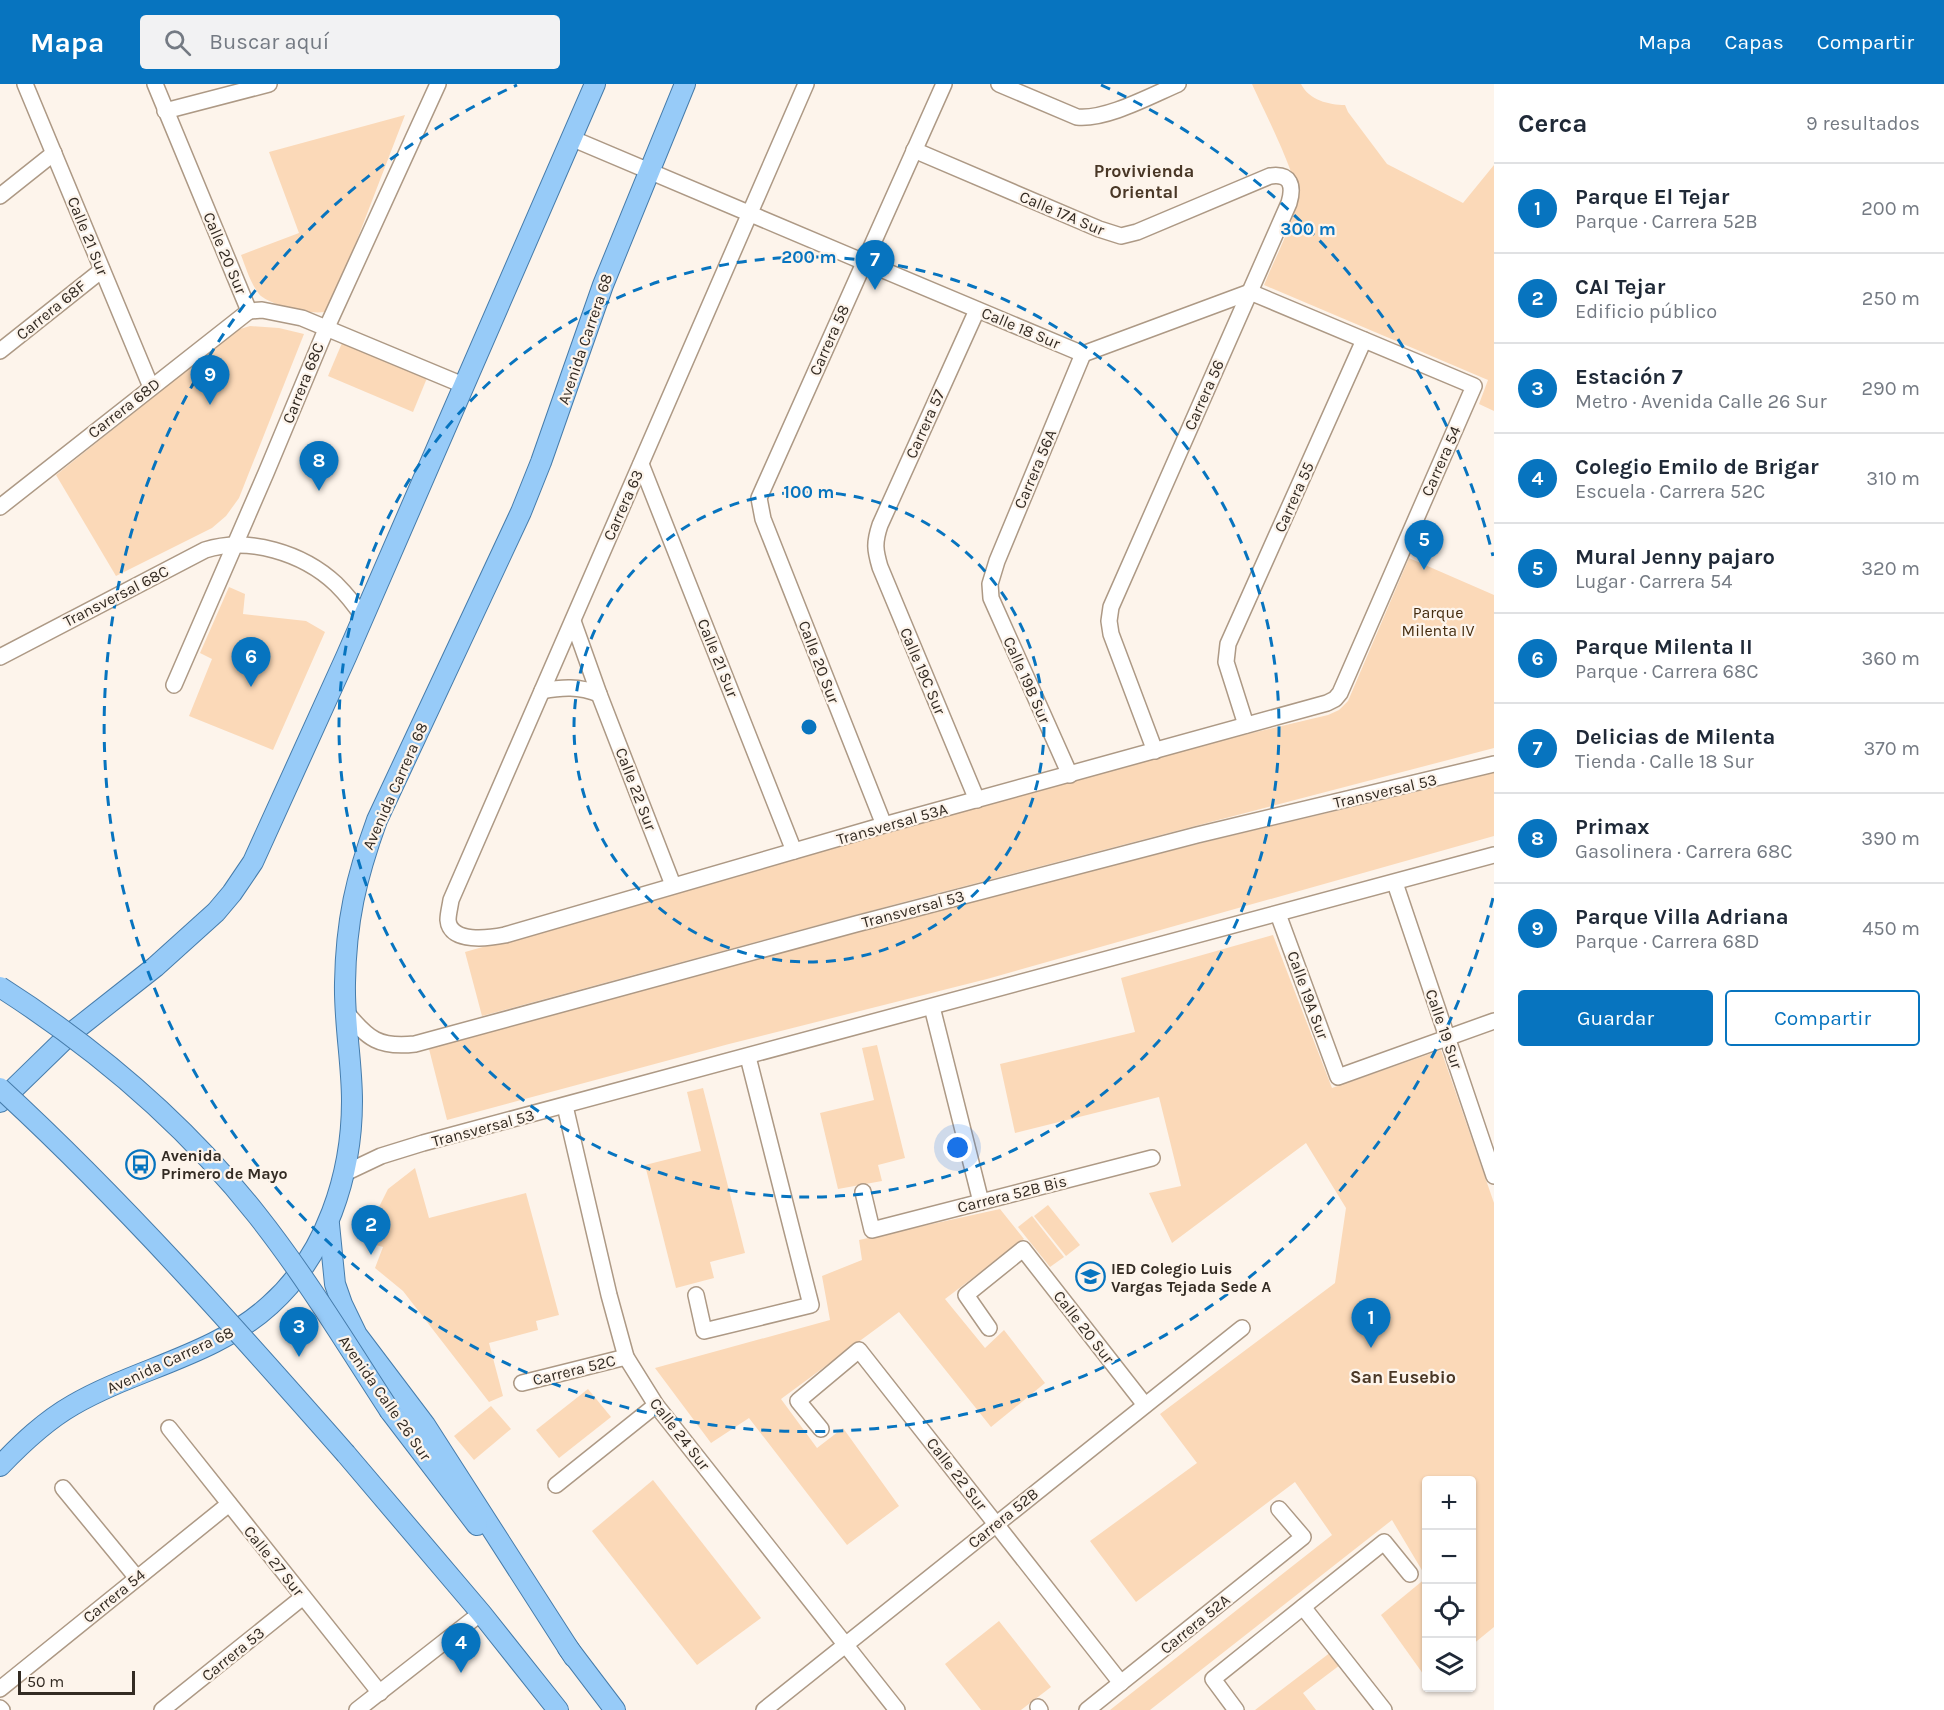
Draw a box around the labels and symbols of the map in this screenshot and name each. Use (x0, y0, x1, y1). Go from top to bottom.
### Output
district label: Provivienda Oriental (1094, 160, 1194, 203)
street label: Calle 17A Sur (1017, 187, 1108, 240)
street label: Calle 21 Sur (64, 194, 112, 278)
street label: Calle 20 Sur (199, 209, 251, 297)
text: 300 m (1280, 218, 1336, 240)
pin: 7 (856, 240, 894, 290)
text: 200 m (781, 246, 837, 268)
street label: Avenida Carrera 68 (554, 271, 616, 407)
street label: Carrera 68F (12, 276, 90, 344)
street label: Carrera 58 (805, 302, 853, 378)
street label: Calle 18 Sur (979, 303, 1063, 353)
street label: Carrera 68C (278, 340, 328, 426)
pin: 9 (190, 356, 230, 405)
street label: Carrera 56 (1180, 357, 1228, 433)
street label: Carrera 68D (84, 374, 164, 442)
street label: Carrera 57 (901, 386, 949, 461)
street label: Carrera 54 (1417, 423, 1465, 499)
street label: Carrera 56A (1010, 427, 1060, 511)
pin: 8 (300, 442, 338, 491)
street label: Carrera 55 (1270, 459, 1318, 535)
street label: Carrera 63 (599, 467, 647, 543)
text: 100 m (784, 481, 834, 503)
pin: 5 (1404, 520, 1444, 570)
street label: Transversal 68C (60, 561, 172, 631)
park label: Parque Milenta IV (1402, 603, 1474, 640)
street label: Calle 21 Sur (694, 616, 742, 700)
street label: Calle 20 Sur (794, 618, 844, 706)
street label: Calle 19C Sur (896, 625, 950, 718)
street label: Calle 19B Sur (999, 634, 1055, 727)
pin: 6 (232, 638, 270, 687)
centre of rings (799, 717, 819, 737)
street label: Avenida Carrera 68 (358, 719, 432, 853)
street label: Calle 22 Sur (612, 745, 661, 833)
street label: Transversal 53 (1331, 770, 1439, 812)
street label: Transversal 53A (834, 799, 950, 849)
street label: Transversal 53 (860, 886, 966, 932)
street label: Calle 19A Sur (1283, 948, 1333, 1042)
street label: Calle 19 Sur (1421, 987, 1467, 1072)
street label: Transversal 53 (430, 1105, 536, 1151)
your location (943, 1133, 972, 1162)
place label: Avenida Primero de Mayo (161, 1146, 288, 1183)
bus stop icon: Avenida Primero de Mayo (124, 1148, 156, 1180)
street label: Carrera 52B Bis (955, 1171, 1069, 1217)
pin: 2 (352, 1206, 391, 1255)
place label: IED Colegio Luis Vargas Tejada Sede A (1111, 1259, 1271, 1296)
school or university icon: IED Colegio Luis Vargas Tejada Sede A (1074, 1261, 1106, 1293)
street label: Calle 20 Sur (1050, 1287, 1118, 1367)
pin: 1 (1352, 1298, 1390, 1348)
pin: 3 (280, 1308, 318, 1357)
street label: Avenida Carrera 68 (104, 1322, 236, 1398)
street label: Avenida Calle 26 Sur (335, 1332, 436, 1464)
street label: Carrera 52C (531, 1350, 618, 1389)
district label: San Eusebio (1350, 1366, 1456, 1388)
street label: Calle 24 Sur (646, 1394, 714, 1474)
street label: Calle 22 Sur (923, 1434, 991, 1514)
street label: Carrera 52B (964, 1484, 1042, 1552)
street label: Calle 27 Sur (240, 1522, 308, 1600)
street label: Carrera 54 (79, 1565, 149, 1627)
street label: Carrera 52A (1156, 1590, 1234, 1658)
street label: Carrera 53 (198, 1623, 268, 1685)
pin: 4 (442, 1624, 480, 1673)
scale bar (18, 1668, 135, 1696)

